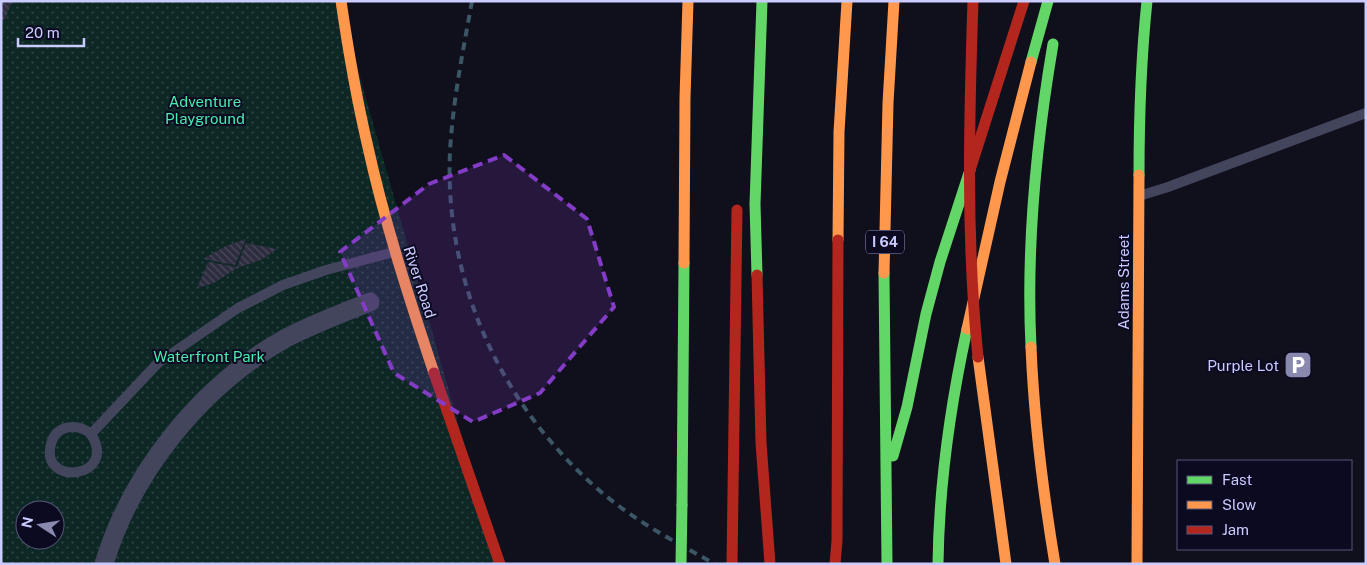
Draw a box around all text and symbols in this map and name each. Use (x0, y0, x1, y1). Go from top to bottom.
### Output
scale bar (18, 15, 84, 47)
text: 20 m (25, 24, 60, 41)
park label: Adventure Playground (165, 93, 245, 127)
road number: I 64 (866, 230, 904, 253)
street label: Adams Street (1115, 234, 1132, 330)
street label: River Road (400, 244, 440, 320)
park label: Waterfront Park (153, 348, 265, 365)
parking icon: Purple Lot (1283, 350, 1313, 380)
place label: Purple Lot (1207, 357, 1279, 374)
legend (1177, 460, 1352, 550)
text: Fast (1222, 471, 1252, 488)
text: Slow (1222, 496, 1257, 513)
north arrow (15, 500, 65, 550)
text: N (18, 515, 36, 529)
text: Jam (1222, 521, 1249, 538)

